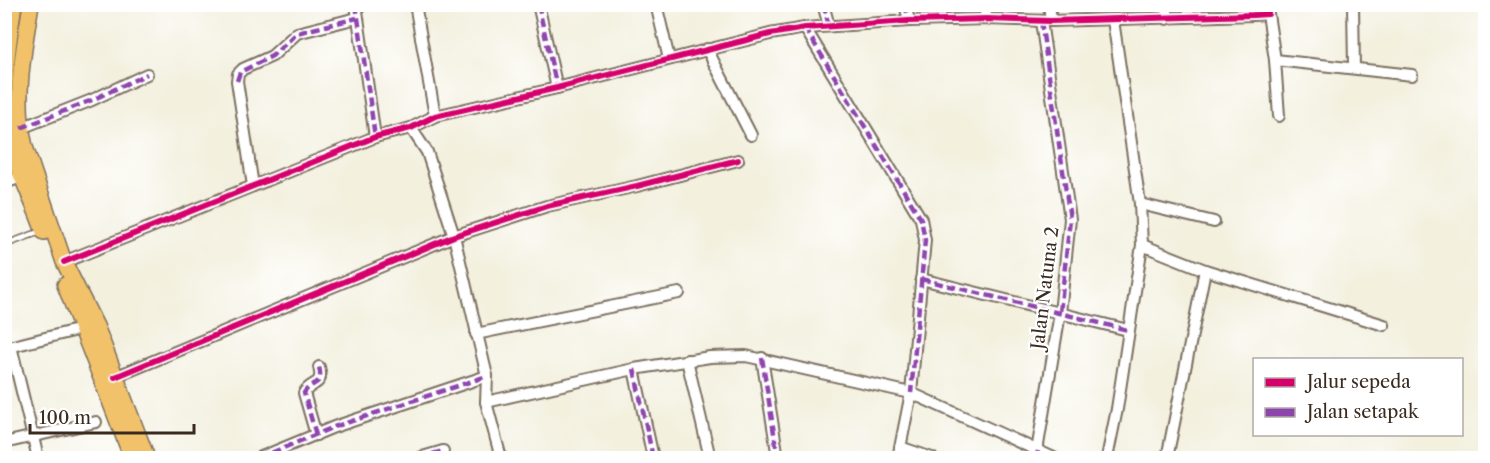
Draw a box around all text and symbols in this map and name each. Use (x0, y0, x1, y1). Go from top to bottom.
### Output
street label: Jalan Natuna 2 (1026, 225, 1063, 354)
legend (1253, 358, 1463, 436)
text: Jalur sepeda (1304, 371, 1411, 393)
scale bar (30, 397, 194, 435)
text: Jalan setapak (1304, 401, 1420, 423)
text: 100 m (39, 407, 91, 429)

